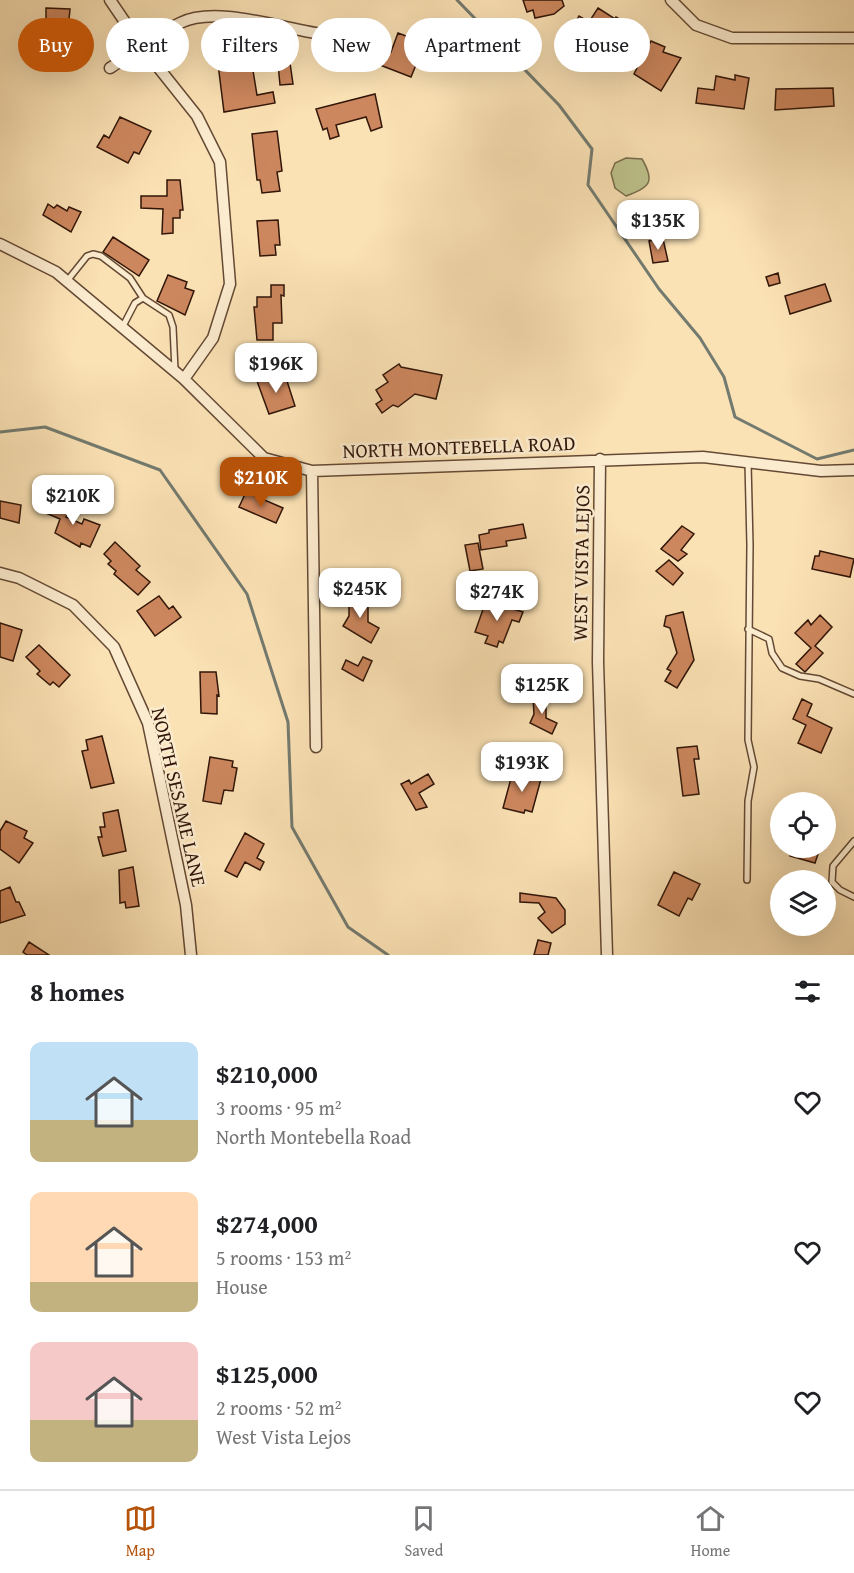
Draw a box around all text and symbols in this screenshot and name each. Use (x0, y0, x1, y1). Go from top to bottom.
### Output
chip: Buy (18, 18, 94, 72)
chip: Rent (106, 18, 189, 72)
chip: Filters (201, 18, 299, 72)
chip: New (311, 18, 392, 72)
chip: Apartment (404, 18, 542, 72)
chip: House (554, 18, 650, 72)
pin: $135K (616, 200, 700, 251)
text: $135K (631, 205, 685, 234)
pin: $196K (234, 343, 318, 394)
text: $196K (249, 348, 303, 377)
street label: NORTH MONTEBELLA ROAD (342, 428, 576, 465)
pin: $210K (219, 457, 303, 508)
text: $210K (234, 462, 288, 491)
pin: $210K (31, 475, 115, 526)
text: $210K (46, 480, 100, 509)
street label: WEST VISTA LEJOS (565, 485, 596, 641)
pin: $245K (318, 568, 402, 619)
pin: $274K (455, 571, 539, 622)
text: $245K (333, 573, 387, 602)
text: $274K (470, 576, 524, 605)
pin: $125K (500, 664, 584, 715)
text: $125K (515, 669, 569, 698)
street label: NORTH SESAME LANE (145, 704, 214, 889)
pin: $193K (480, 742, 564, 793)
text: $193K (495, 747, 549, 776)
map controls (770, 792, 836, 936)
button: locate (770, 792, 836, 858)
button: layers (770, 870, 836, 936)
text: 8 homes (30, 972, 125, 1011)
icon: filters (791, 975, 824, 1008)
text: $210,000 (216, 1054, 318, 1093)
icon: home (78, 1066, 150, 1138)
icon: heart (791, 1086, 824, 1119)
text: 3 rooms · 95 m² (216, 1093, 342, 1122)
text: North Montebella Road (216, 1122, 411, 1151)
text: $274,000 (216, 1204, 318, 1243)
icon: home (78, 1216, 150, 1288)
icon: heart (791, 1236, 824, 1269)
text: 5 rooms · 153 m² (216, 1243, 351, 1272)
text: House (216, 1272, 268, 1301)
text: $125,000 (216, 1354, 318, 1393)
icon: home (78, 1366, 150, 1438)
icon: heart (791, 1386, 824, 1419)
text: 2 rooms · 52 m² (216, 1393, 342, 1422)
text: West Vista Lejos (216, 1422, 351, 1451)
tab: Map (124, 1502, 157, 1562)
tab: Saved (404, 1502, 443, 1562)
tab: Home (691, 1502, 730, 1562)

